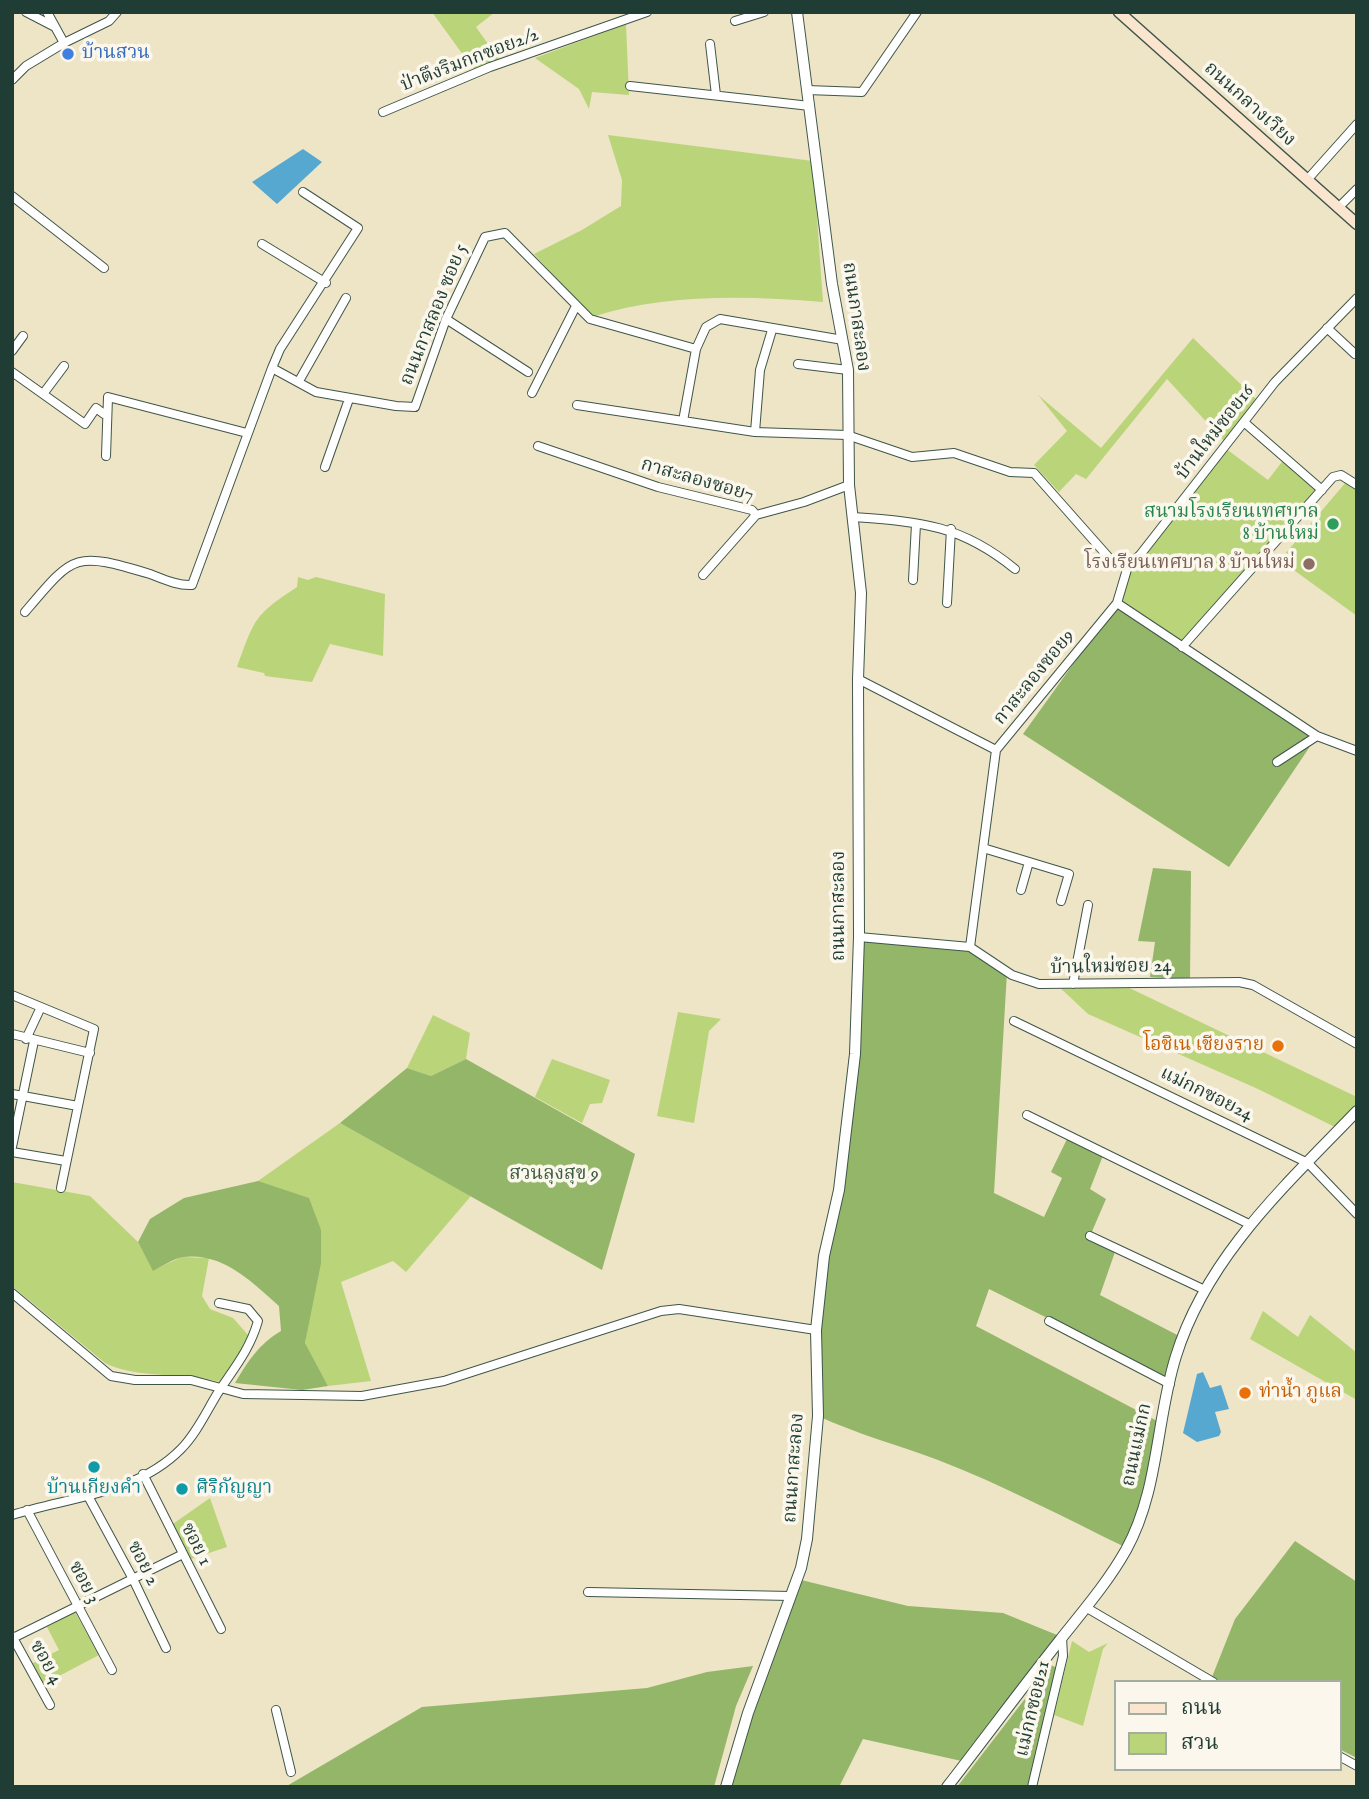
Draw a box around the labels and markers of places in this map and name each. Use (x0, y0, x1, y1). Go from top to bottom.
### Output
place label: บ้านสวน (82, 43, 150, 65)
marker: บ้านสวน (60, 46, 76, 62)
place label: สนามโรงเรียนเทศบาล 8 บ้านใหม่ (1144, 502, 1319, 546)
marker: สนามโรงเรียนเทศบาล 8 บ้านใหม่ (1325, 516, 1341, 532)
place label: โรงเรียนเทศบาล 8 บ้านใหม่ (1085, 553, 1295, 575)
marker: โรงเรียนเทศบาล 8 บ้านใหม่ (1301, 556, 1317, 572)
place label: โอชิเน เชียงราย (1143, 1035, 1264, 1057)
marker: โอชิเน เชียงราย (1270, 1038, 1286, 1054)
place label: ท่าน้ำ ภูแล (1259, 1382, 1342, 1404)
marker: ท่าน้ำ ภูแล (1237, 1385, 1253, 1401)
marker: บ้านเกียงคำ (86, 1459, 102, 1475)
place label: บ้านเกียงคำ (47, 1478, 141, 1500)
place label: ศิริกัญญา (196, 1478, 272, 1500)
marker: ศิริกัญญา (174, 1481, 190, 1497)

